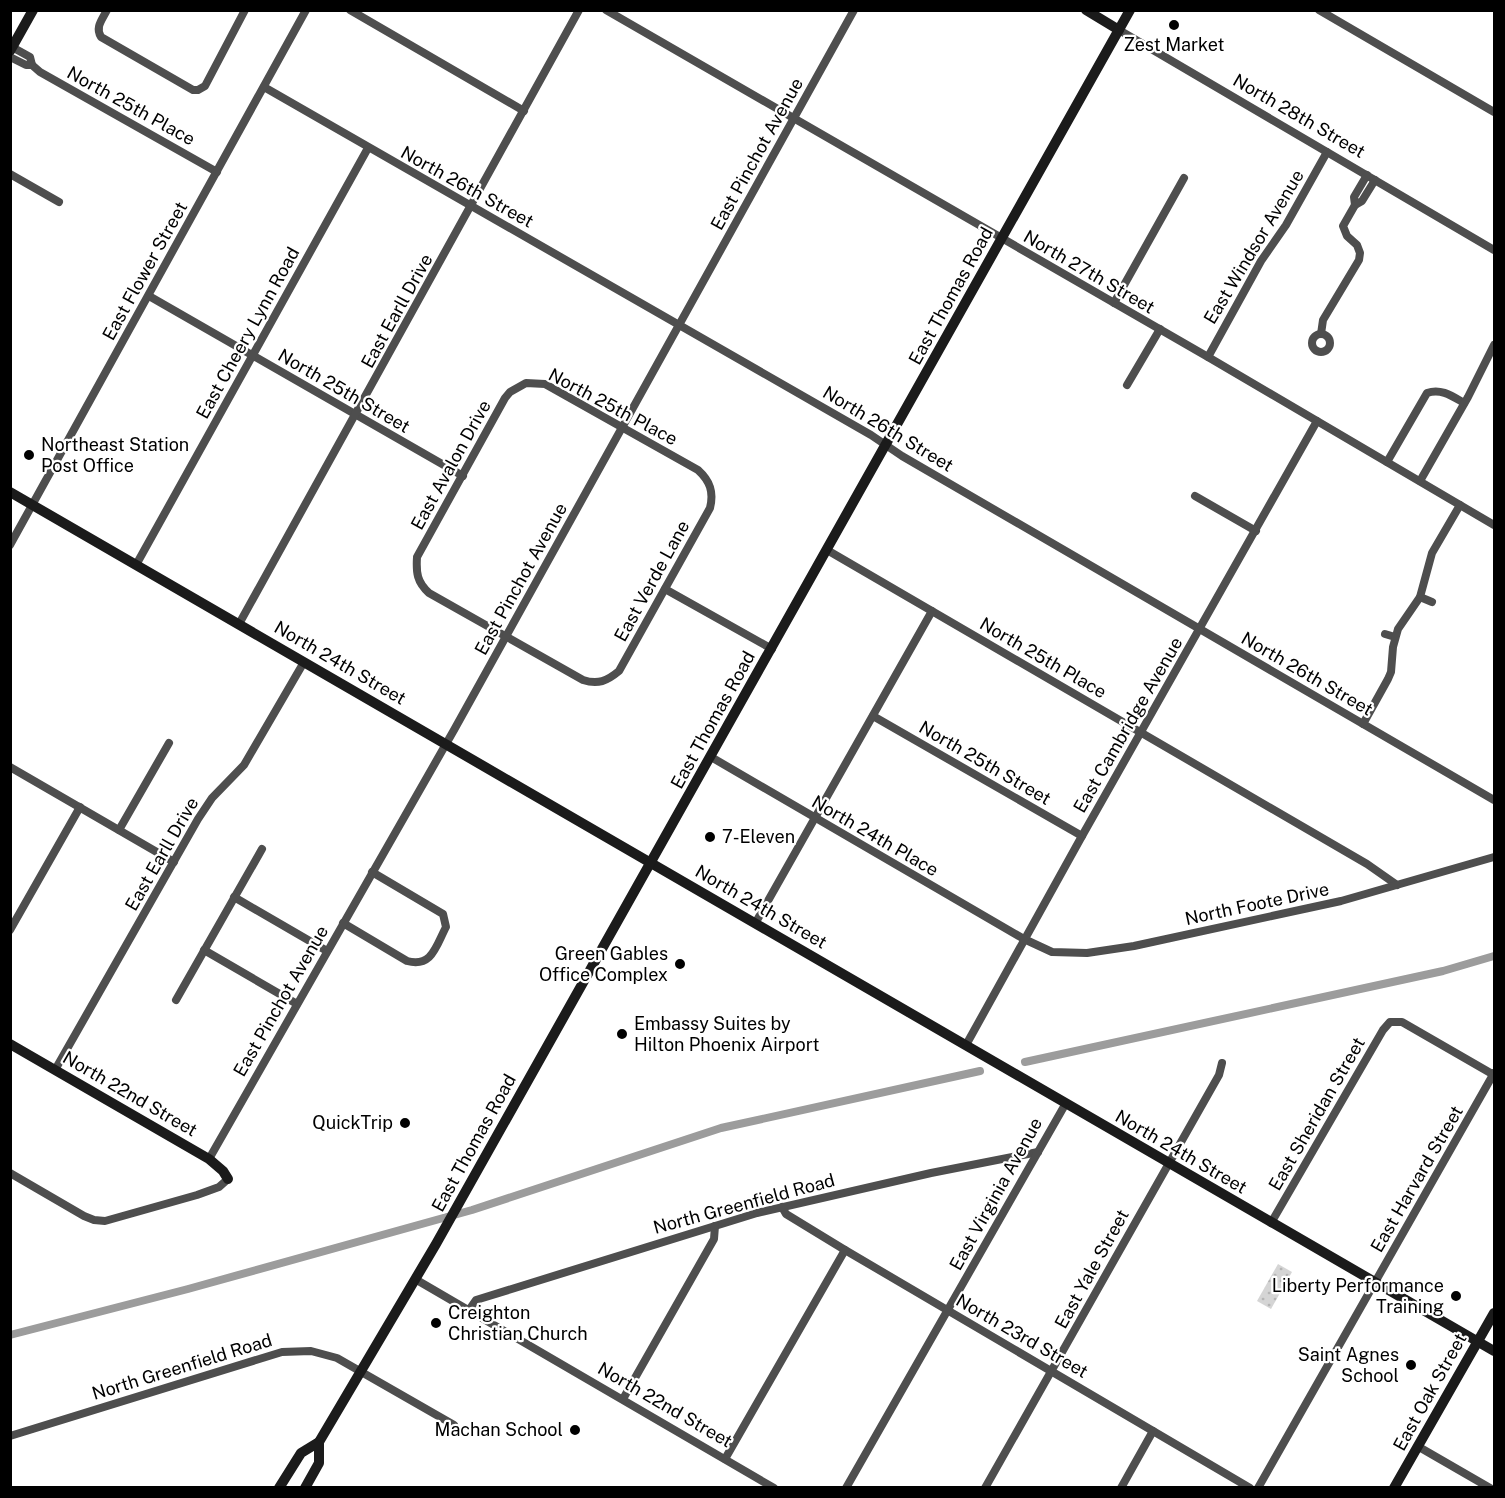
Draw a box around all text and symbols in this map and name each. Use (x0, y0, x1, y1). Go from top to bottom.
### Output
marker: Zest Market (1167, 18, 1181, 32)
place label: Zest Market (1124, 34, 1224, 55)
street label: North 25th Place (64, 62, 199, 149)
street label: North 28th Street (1230, 69, 1369, 162)
street label: East Pinchot Avenue (706, 74, 807, 233)
street label: North 26th Street (397, 141, 537, 232)
street label: East Windsor Avenue (1199, 166, 1308, 328)
street label: East Flower Street (98, 198, 191, 344)
street label: East Thomas Road (904, 223, 997, 368)
street label: North 27th Street (1020, 225, 1159, 318)
street label: East Cheery Lynn Road (192, 243, 303, 422)
street label: East Earll Drive (357, 250, 437, 372)
street label: North 25th Street (275, 344, 414, 437)
street label: North 25th Place (545, 364, 681, 449)
street label: North 26th Street (819, 381, 957, 476)
street label: East Avalon Drive (406, 396, 495, 533)
place label: Northeast Station Post Office (41, 434, 189, 476)
marker: Northeast Station Post Office (22, 448, 36, 462)
street label: East Pinchot Avenue (470, 499, 571, 658)
street label: East Verde Lane (610, 517, 693, 645)
street label: North 25th Place (976, 613, 1110, 702)
street label: North 24th Street (271, 616, 410, 709)
street label: North 26th Street (1238, 627, 1377, 720)
street label: East Cambridge Avenue (1069, 633, 1186, 816)
street label: East Thomas Road (666, 647, 759, 792)
street label: North 25th Street (916, 716, 1055, 809)
street label: North 24th Place (808, 791, 942, 880)
street label: East Earll Drive (121, 793, 202, 914)
place label: 7-Eleven (722, 826, 795, 847)
marker: 7-Eleven (703, 830, 717, 844)
street label: North 24th Street (692, 860, 831, 953)
street label: North Foote Drive (1183, 878, 1331, 929)
street label: East Pinchot Avenue (229, 922, 332, 1080)
place label: Green Gables Office Complex (539, 943, 668, 985)
marker: Green Gables Office Complex (673, 957, 687, 971)
place label: Embassy Suites by Hilton Phoenix Airport (634, 1013, 819, 1055)
marker: Embassy Suites by Hilton Phoenix Airport (615, 1027, 629, 1041)
street label: East Sheridan Street (1264, 1033, 1369, 1194)
street label: North 22nd Street (59, 1047, 201, 1141)
street label: East Thomas Road (427, 1070, 520, 1215)
street label: East Harvard Street (1366, 1102, 1467, 1256)
street label: North 24th Street (1112, 1105, 1251, 1198)
place label: QuickTrip (312, 1112, 393, 1133)
street label: East Virginia Avenue (945, 1114, 1046, 1274)
marker: QuickTrip (398, 1116, 412, 1130)
street label: North Greenfield Road (651, 1169, 837, 1238)
street label: East Yale Street (1050, 1206, 1133, 1332)
place label: Liberty Performance Training (1272, 1275, 1444, 1317)
street label: North 23rd Street (953, 1289, 1092, 1382)
marker: Liberty Performance Training (1449, 1289, 1463, 1303)
place label: Creighton Christian Church (448, 1302, 588, 1344)
marker: Creighton Christian Church (429, 1316, 443, 1330)
street label: North Greenfield Road (89, 1329, 274, 1404)
street label: East Oak Street (1389, 1329, 1471, 1454)
place label: Saint Agnes School (1298, 1344, 1399, 1386)
street label: North 22nd Street (594, 1358, 736, 1452)
marker: Saint Agnes School (1404, 1358, 1418, 1372)
place label: Machan School (435, 1419, 563, 1440)
marker: Machan School (568, 1423, 582, 1437)

